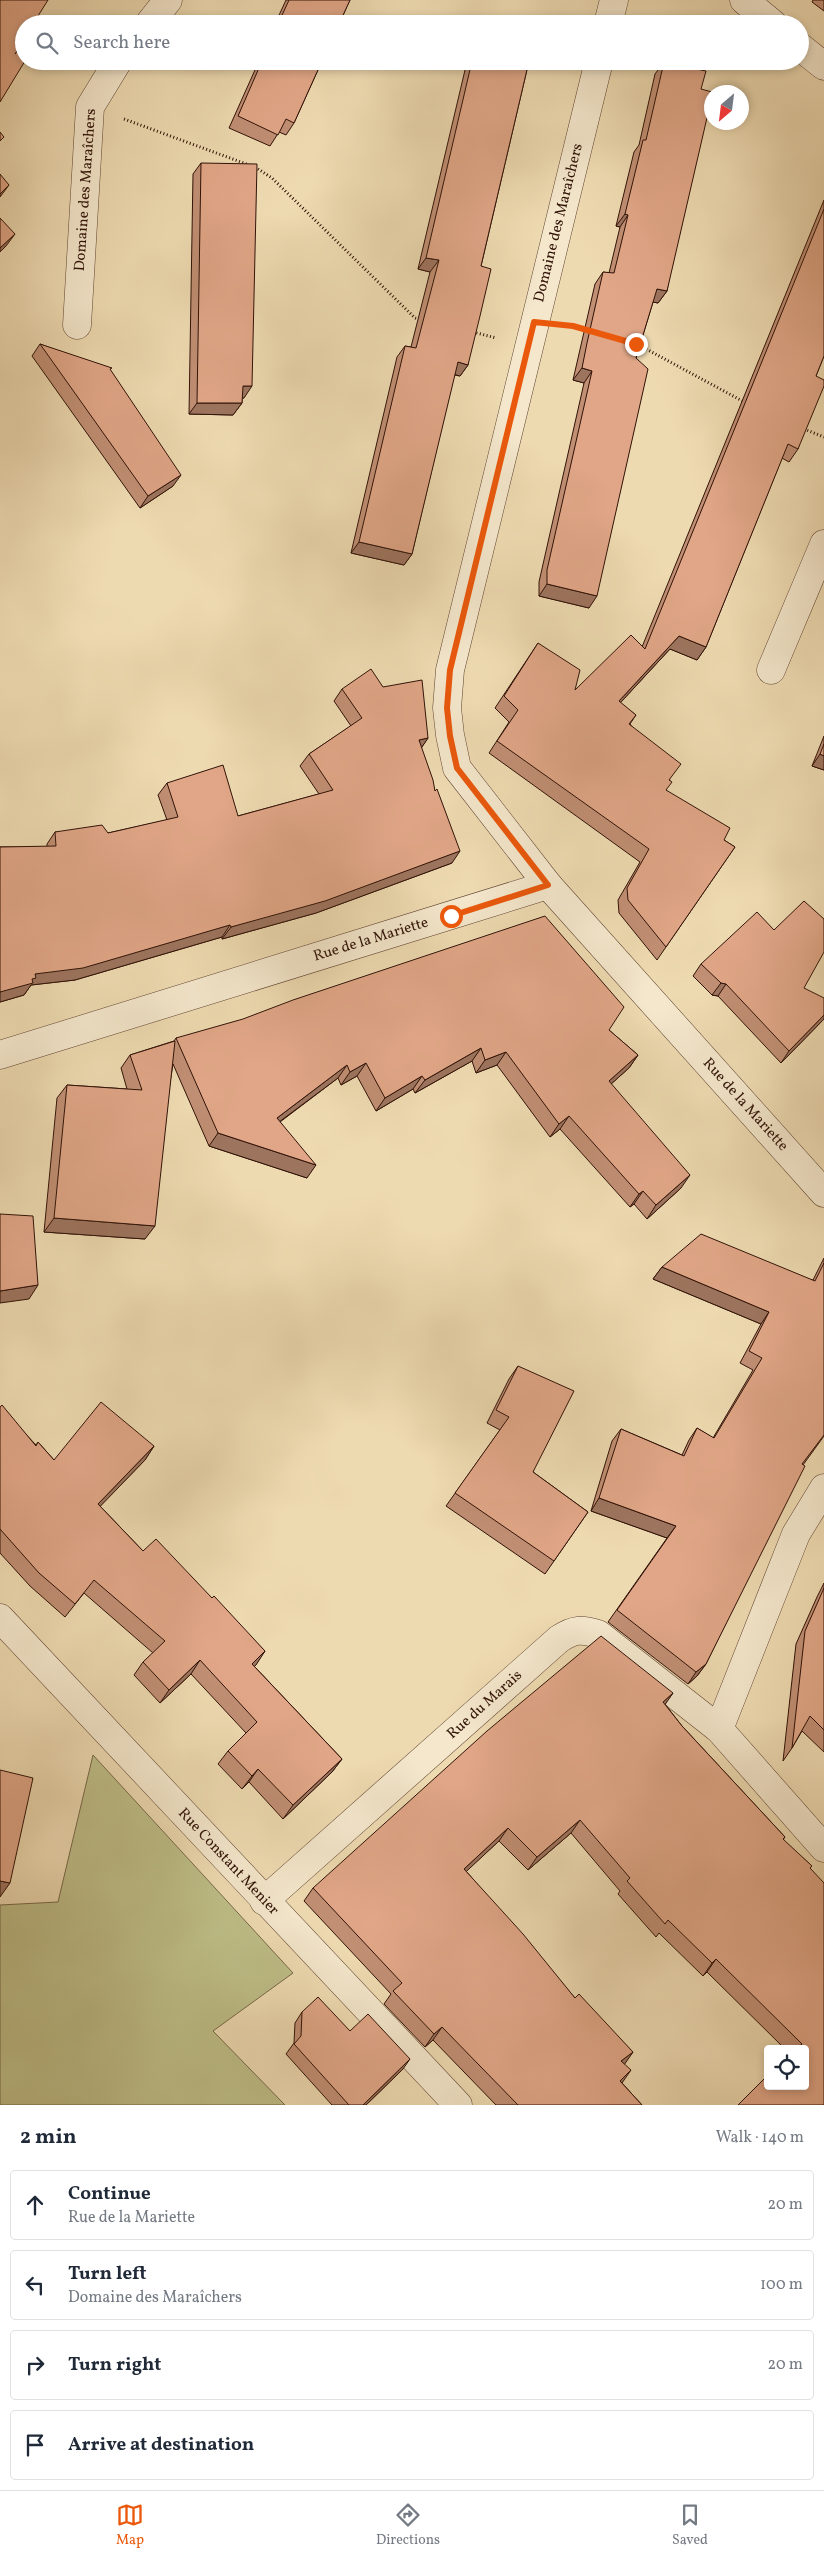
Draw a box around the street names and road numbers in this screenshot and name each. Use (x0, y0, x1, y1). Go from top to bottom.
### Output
street label: Domaine des Maraîchers (70, 108, 102, 272)
street label: Domaine des Maraîchers (529, 141, 589, 305)
street label: Rue de la Mariette (311, 913, 431, 967)
street label: Rue de la Mariette (697, 1054, 793, 1156)
street label: Rue du Marais (443, 1665, 527, 1745)
street label: Rue Constant Menier (173, 1804, 283, 1920)

